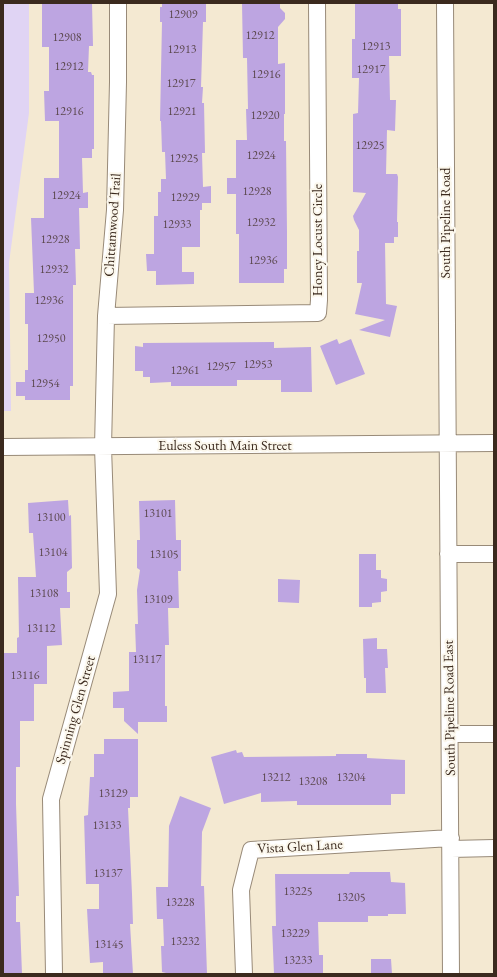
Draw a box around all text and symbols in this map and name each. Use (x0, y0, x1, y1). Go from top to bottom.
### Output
house number: 12909 (169, 8, 197, 22)
house number: 12912 (246, 29, 274, 43)
house number: 12908 (53, 31, 81, 45)
house number: 12913 (362, 40, 390, 54)
house number: 12913 (168, 43, 196, 57)
house number: 12912 (55, 60, 83, 74)
house number: 12917 (357, 63, 385, 77)
house number: 12916 (252, 68, 280, 82)
house number: 12917 (167, 77, 195, 91)
house number: 12916 (55, 105, 83, 119)
house number: 12921 (168, 105, 196, 119)
house number: 12920 (251, 109, 279, 123)
house number: 12925 (356, 139, 384, 153)
house number: 12924 (247, 149, 275, 163)
house number: 12925 (170, 152, 198, 166)
street label: South Pipeline Road (438, 168, 454, 278)
street label: Chittamwood Trail (101, 173, 125, 277)
street label: Honey Locust Circle (310, 184, 326, 296)
house number: 12928 (243, 185, 271, 199)
house number: 12924 (52, 189, 80, 203)
house number: 12929 (171, 191, 199, 205)
house number: 12932 (247, 216, 275, 230)
house number: 12933 (163, 218, 191, 232)
house number: 12928 (41, 233, 69, 247)
house number: 12936 (249, 254, 277, 268)
house number: 12932 (40, 263, 68, 277)
house number: 12936 (35, 294, 63, 308)
house number: 12950 (37, 332, 65, 346)
house number: 12953 (244, 358, 272, 372)
house number: 12957 (207, 360, 235, 374)
house number: 12961 (171, 364, 199, 378)
house number: 12954 (31, 377, 59, 391)
street label: Euless South Main Street (158, 438, 292, 454)
house number: 13101 (144, 507, 172, 521)
house number: 13100 (37, 511, 65, 525)
house number: 13104 (39, 546, 67, 560)
house number: 13105 (150, 548, 178, 562)
house number: 13108 (30, 587, 58, 601)
house number: 13109 (144, 593, 172, 607)
house number: 13112 (27, 622, 55, 636)
street label: South Pipeline Road East (440, 640, 460, 776)
house number: 13117 (133, 653, 161, 667)
street label: Spinning Glen Street (53, 654, 99, 766)
house number: 13116 (11, 669, 39, 683)
house number: 13212 (262, 771, 290, 785)
house number: 13204 (337, 771, 365, 785)
house number: 13208 (299, 775, 327, 789)
house number: 13129 (99, 787, 127, 801)
house number: 13133 (93, 819, 121, 833)
street label: Vista Glen Lane (257, 836, 343, 858)
house number: 13137 (94, 867, 122, 881)
house number: 13225 (284, 885, 312, 899)
house number: 13205 (337, 891, 365, 905)
house number: 13228 (166, 896, 194, 910)
house number: 13229 (281, 927, 309, 941)
house number: 13232 (171, 935, 199, 949)
house number: 13145 (95, 938, 123, 952)
house number: 13233 (284, 954, 312, 968)

